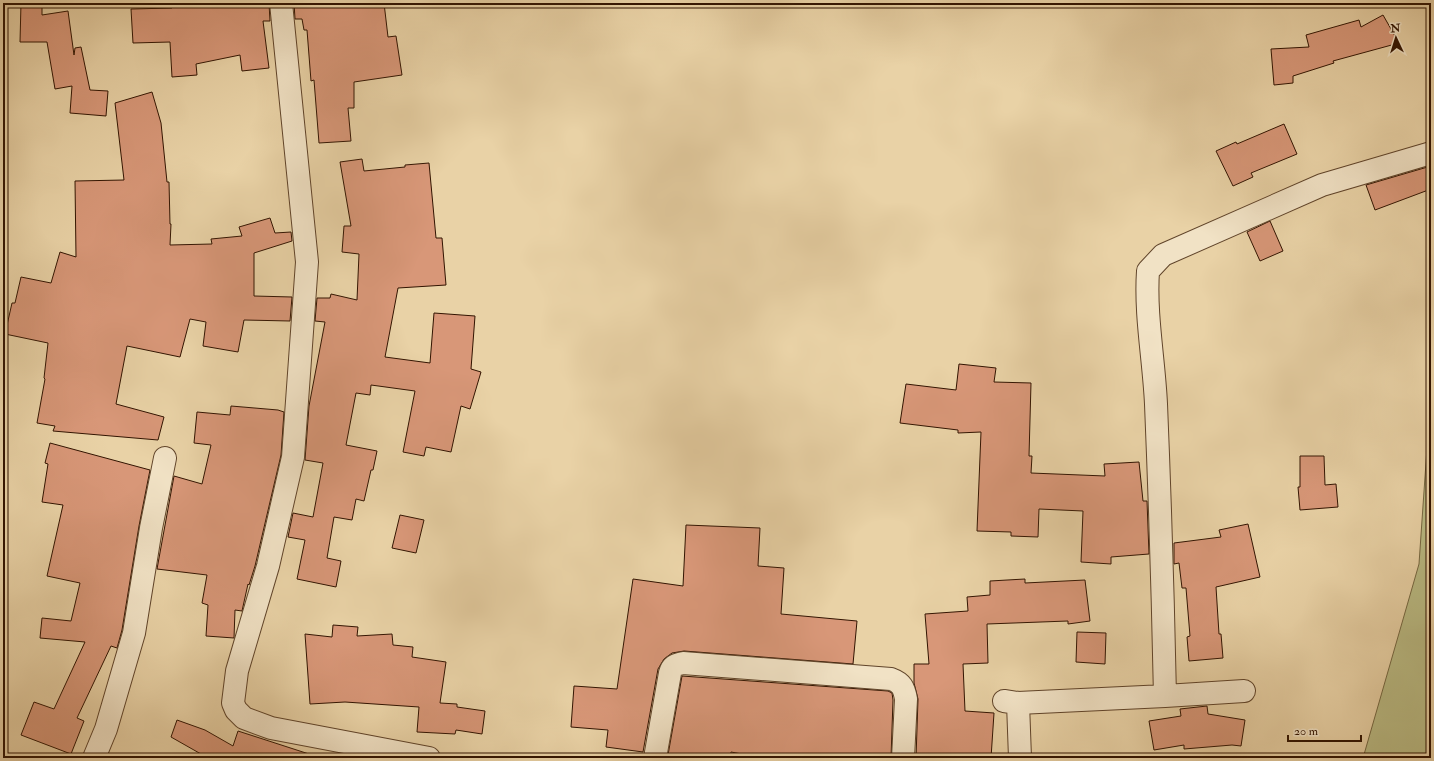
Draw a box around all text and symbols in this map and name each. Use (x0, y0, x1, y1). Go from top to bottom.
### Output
north arrow (1376, 18, 1416, 58)
text: N (1389, 22, 1402, 35)
scale bar (1288, 717, 1361, 743)
text: 20 m (1294, 724, 1319, 739)

